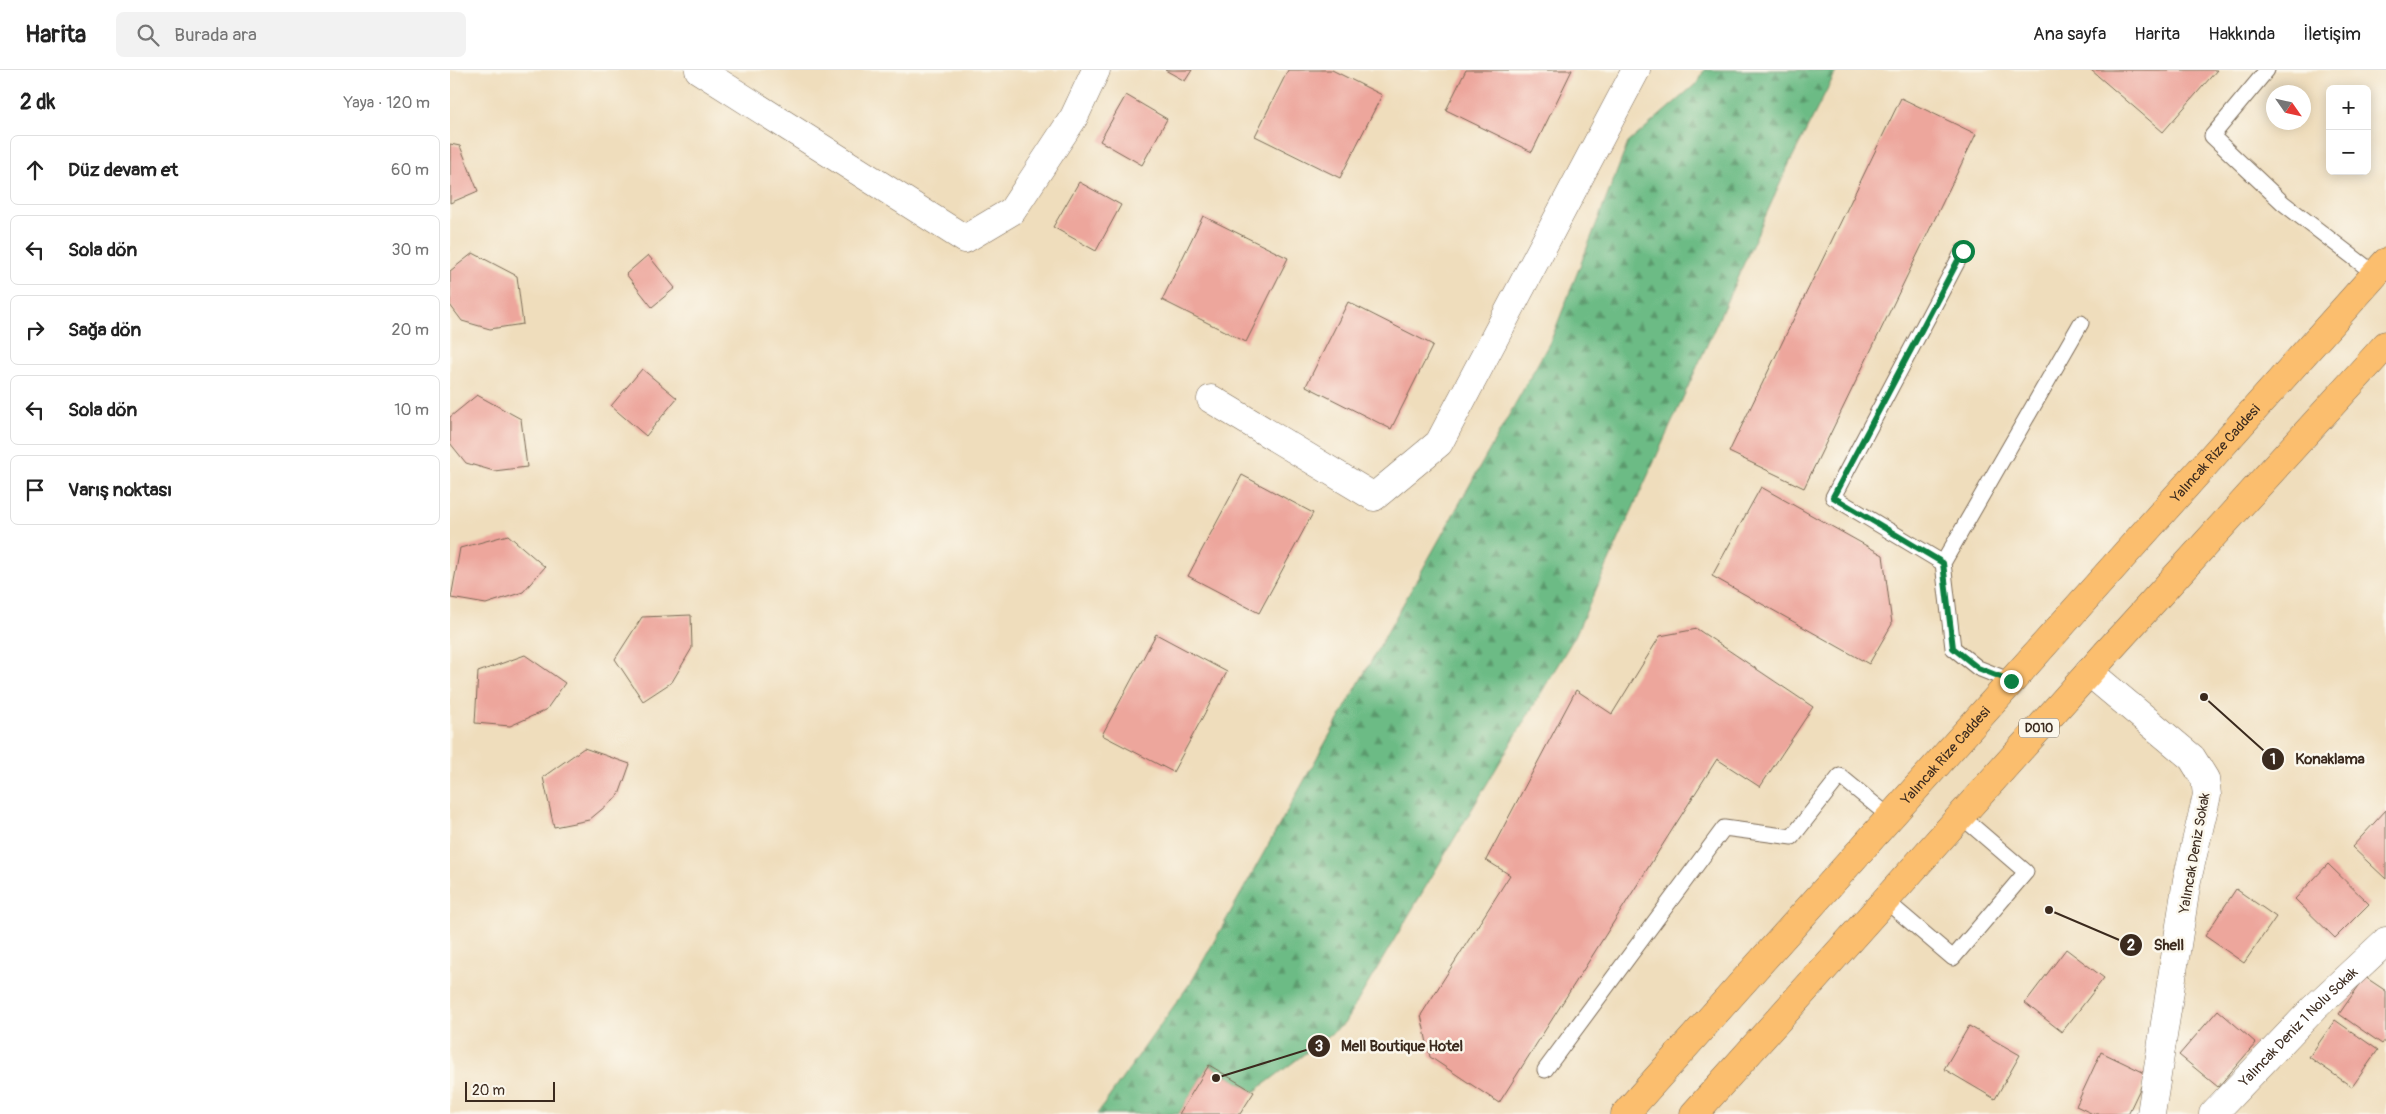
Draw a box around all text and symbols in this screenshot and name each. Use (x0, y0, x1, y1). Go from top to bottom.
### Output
search box (116, 12, 466, 57)
text: Harita (25, 20, 86, 49)
icon: search (134, 21, 162, 49)
text: Burada ara (174, 23, 257, 47)
text: Ana sayfa (2033, 23, 2106, 46)
text: Harita (2134, 23, 2180, 46)
text: Hakkında (2208, 23, 2275, 46)
text: İletişim (2303, 23, 2361, 46)
north arrow (2266, 85, 2311, 130)
map controls (2326, 85, 2371, 175)
button: + (2326, 85, 2371, 130)
text: 2 dk (20, 89, 55, 116)
text: Yaya · 120 m (344, 93, 430, 113)
button: − (2326, 130, 2371, 175)
icon: ahead (21, 156, 49, 184)
text: Düz devam et (68, 158, 178, 182)
text: 60 m (391, 160, 429, 180)
icon: left (21, 236, 49, 264)
text: Sola dön (68, 238, 137, 262)
text: 30 m (391, 240, 429, 260)
route start (1952, 240, 1975, 263)
icon: right (21, 316, 49, 344)
text: Sağa dön (68, 318, 141, 342)
text: 20 m (391, 320, 429, 340)
icon: left (21, 396, 49, 424)
text: Sola dön (68, 398, 137, 422)
text: 10 m (394, 400, 429, 420)
street label: Yalıncak Rize Caddesi (2167, 401, 2264, 507)
icon: arrive (21, 476, 49, 504)
text: Varış noktası (68, 478, 172, 502)
route end (2000, 670, 2023, 693)
street label: Yalıncak Rize Caddesi (1897, 703, 1994, 809)
road number: D010 (2019, 718, 2059, 738)
callout: Konaklama (2260, 744, 2375, 774)
text: 1 (2270, 750, 2276, 769)
text: Konaklama (2295, 750, 2365, 769)
street label: Yalıncak Deniz Sokak (2175, 791, 2214, 916)
callout: Shell (2119, 930, 2194, 960)
text: 2 (2127, 936, 2135, 955)
text: Shell (2154, 936, 2184, 955)
street label: Yalıncak Deniz 1 Nolu Sokak (2235, 964, 2361, 1091)
callout: Mell Boutique Hotel (1307, 1031, 1473, 1061)
text: 3 (1315, 1037, 1323, 1056)
text: Mell Boutique Hotel (1341, 1037, 1463, 1056)
scale bar (465, 1079, 555, 1102)
text: 20 m (472, 1082, 505, 1099)

